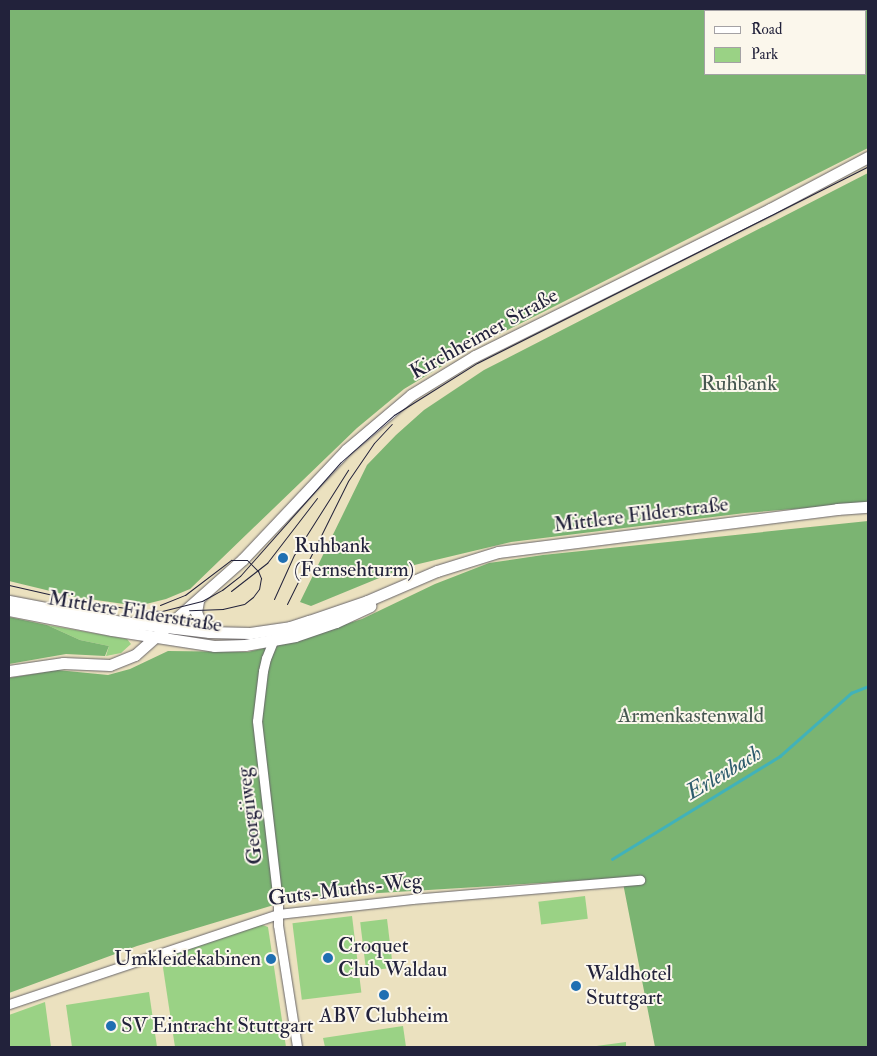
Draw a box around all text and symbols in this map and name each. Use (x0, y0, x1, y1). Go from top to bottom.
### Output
legend (704, 10, 867, 75)
text: Road (751, 20, 782, 39)
text: Park (751, 45, 778, 64)
street label: Kirchheimer Straße (406, 283, 562, 385)
park label: Ruhbank (701, 371, 777, 397)
street label: Mittlere Filderstraße (552, 492, 730, 538)
place label: Ruhbank (Fernsehturm) (294, 533, 414, 583)
marker: Ruhbank (Fernsehturm) (276, 551, 290, 565)
street label: Mittlere Filderstraße (46, 586, 224, 638)
park label: Armenkastenwald (618, 703, 764, 729)
water label: Erlenbach (681, 740, 767, 806)
street label: Georgiiweg (232, 766, 268, 866)
street label: Guts-Muths-Weg (267, 868, 423, 912)
place label: Croquet Club Waldau (338, 933, 447, 983)
place label: Umkleidekabinen (114, 946, 261, 972)
marker: Croquet Club Waldau (322, 952, 334, 964)
marker: Umkleidekabinen (265, 953, 277, 965)
place label: Waldhotel Stuttgart (586, 961, 672, 1011)
marker: Waldhotel Stuttgart (570, 980, 582, 992)
marker: ABV Clubheim (378, 989, 390, 1001)
place label: ABV Clubheim (319, 1003, 449, 1029)
place label: SV Eintracht Stuttgart (121, 1013, 314, 1039)
marker: SV Eintracht Stuttgart (105, 1020, 117, 1032)

